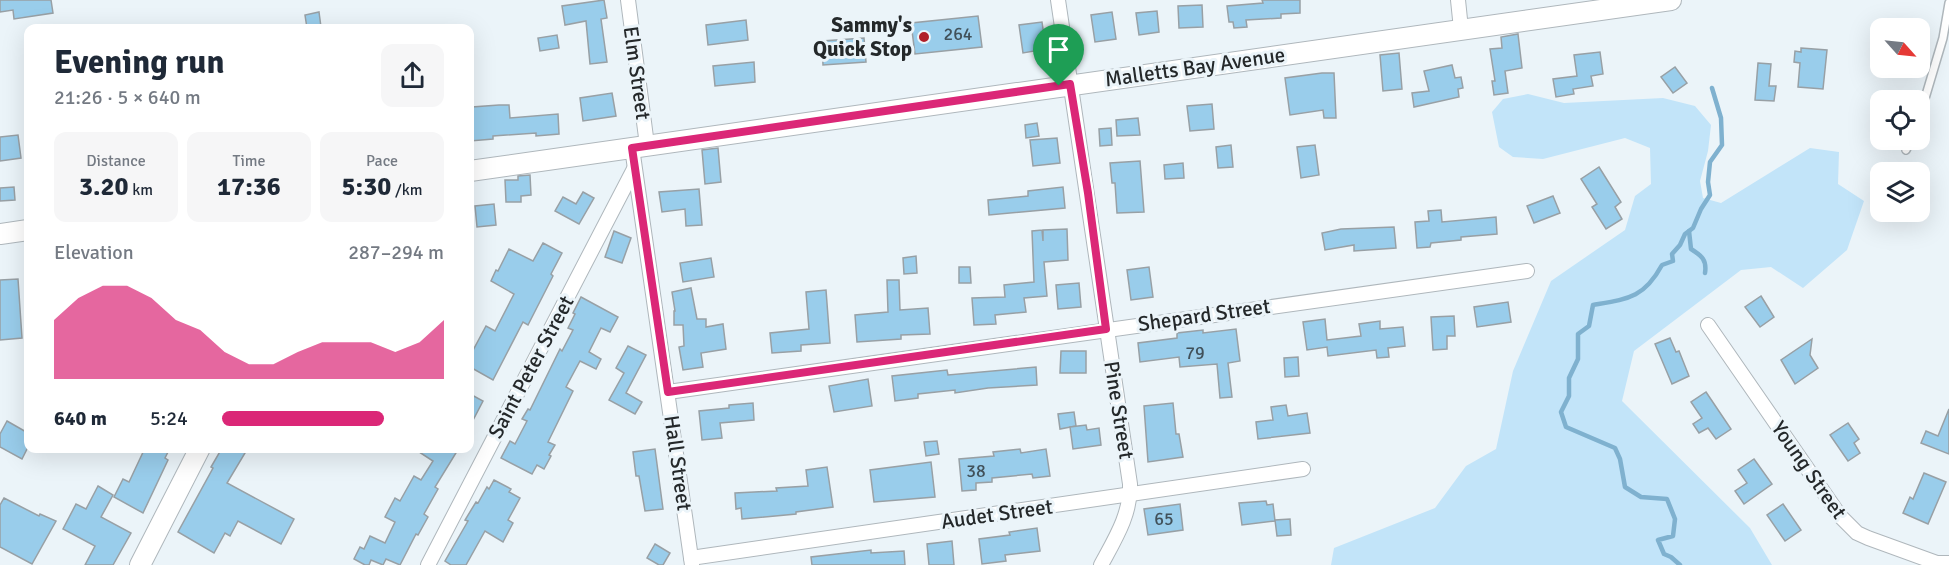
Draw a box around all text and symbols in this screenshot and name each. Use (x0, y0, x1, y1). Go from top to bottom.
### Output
place label: Sammy's Quick Stop (813, 12, 912, 62)
north arrow (1870, 18, 1930, 78)
map controls (1870, 18, 1930, 222)
house number: 264 (943, 23, 973, 45)
pin (1033, 24, 1084, 86)
street label: Elm Street (618, 25, 656, 121)
marker: Sammy's Quick Stop (917, 30, 931, 44)
icon: arrive (1042, 33, 1075, 66)
street label: Malletts Bay Avenue (1103, 41, 1287, 93)
text: Evening run (54, 42, 224, 83)
button: share (381, 44, 444, 107)
text: 21:26 · 5 × 640 m (54, 85, 201, 110)
button: locate (1870, 90, 1930, 150)
text: Distance (86, 151, 146, 171)
text: Time (233, 151, 265, 171)
text: Pace (366, 151, 398, 171)
button: layers (1870, 162, 1930, 222)
text: 3.20 (79, 171, 129, 203)
text: 17:36 (217, 171, 281, 203)
text: 5:30 (342, 171, 391, 203)
text: km (129, 180, 153, 200)
text: /km (391, 180, 422, 200)
text: Elevation (54, 240, 134, 265)
text: 287–294 m (348, 240, 444, 265)
street label: Saint Peter Street (482, 291, 580, 443)
street label: Shepard Street (1136, 293, 1272, 337)
house number: 79 (1185, 342, 1205, 364)
street label: Pine Street (1098, 359, 1140, 461)
text: 640 m (54, 406, 107, 431)
text: 5:24 (150, 406, 188, 431)
street label: Hall Street (658, 414, 698, 512)
street label: Young Street (1766, 416, 1852, 524)
house number: 38 (966, 460, 986, 482)
street label: Audet Street (940, 493, 1054, 535)
house number: 65 (1154, 508, 1174, 530)

